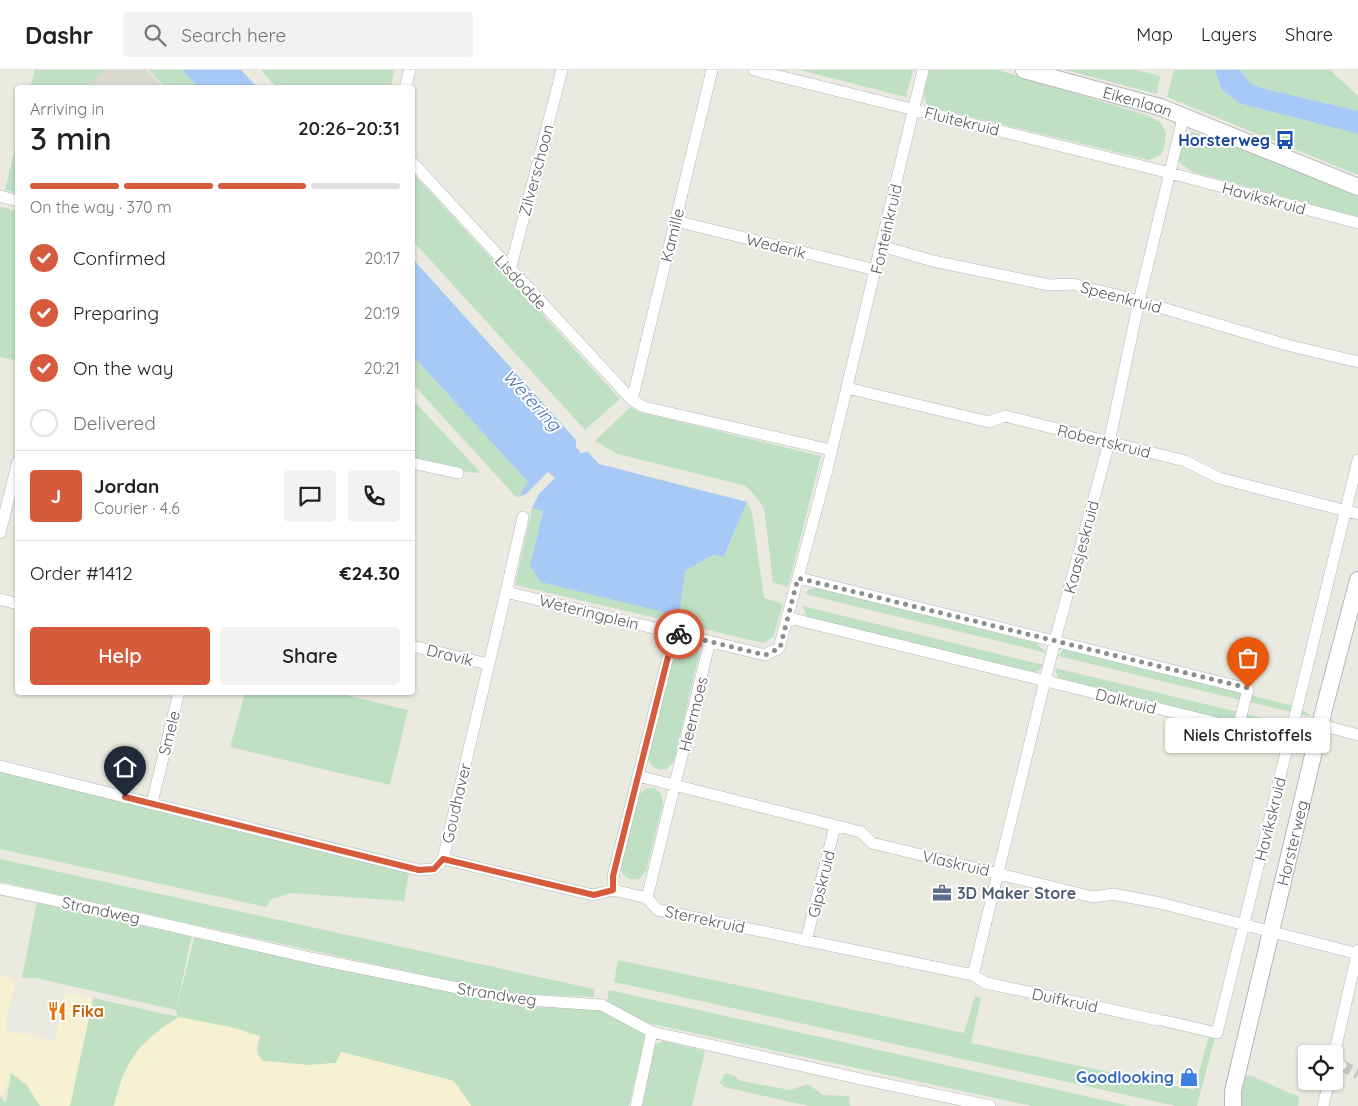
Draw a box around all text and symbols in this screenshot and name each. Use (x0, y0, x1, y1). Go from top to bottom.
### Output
search box (123, 12, 473, 57)
text: Dashr (25, 20, 93, 50)
icon: search (141, 21, 169, 49)
text: Search here (181, 23, 286, 47)
text: Map (1136, 23, 1173, 46)
text: Layers (1201, 23, 1257, 46)
text: Share (1285, 23, 1333, 46)
street label: Eikenlaan (1101, 82, 1176, 121)
text: Arriving in (30, 99, 104, 119)
street label: Fluitekruid (922, 102, 1002, 140)
text: 20:26–20:31 (298, 116, 400, 140)
text: 3 min (30, 118, 112, 158)
street label: Zilverschoon (514, 122, 558, 218)
bus stop icon: Horsterweg (1274, 129, 1296, 151)
place label: Horsterweg (1178, 130, 1270, 150)
street label: Havikskruid (1220, 177, 1308, 219)
street label: Fonteinkruid (866, 182, 906, 276)
text: On the way · 370 m (30, 197, 172, 217)
street label: Kamille (656, 206, 688, 264)
street label: Wederik (744, 229, 808, 263)
icon: check (30, 244, 58, 272)
text: Confirmed (73, 246, 166, 270)
text: 20:17 (364, 248, 400, 268)
street label: Lisdodde (491, 251, 551, 313)
street label: Speenkruid (1078, 277, 1164, 317)
icon: check (30, 299, 58, 327)
text: Preparing (73, 301, 159, 325)
text: 20:19 (364, 303, 400, 323)
icon: check (30, 354, 58, 382)
text: On the way (73, 356, 174, 380)
text: 20:21 (364, 358, 400, 378)
water label: Wetering (498, 364, 567, 437)
text: Delivered (73, 411, 156, 435)
street label: Robertskruid (1055, 420, 1153, 462)
button: chat (284, 470, 336, 522)
button: phone (348, 470, 400, 522)
text: Jordan (94, 474, 159, 498)
text: J (51, 484, 61, 508)
text: Courier · 4.6 (94, 498, 180, 518)
street label: Kaasjeskruid (1059, 498, 1103, 596)
text: Order #1412 (30, 561, 133, 585)
text: €24.30 (340, 561, 400, 585)
street label: Weteringplein (537, 590, 641, 634)
courier (654, 609, 704, 659)
icon: bike (665, 620, 693, 648)
button: Help (30, 627, 210, 685)
button: Share (220, 627, 400, 685)
pin (1227, 637, 1269, 688)
street label: Dravik (425, 640, 475, 670)
icon: bag (1234, 644, 1262, 672)
street label: Heermoes (674, 674, 712, 754)
street label: Dalkruid (1094, 684, 1158, 718)
street label: Smele (154, 709, 184, 757)
callout: Niels Christoffels (1166, 718, 1330, 753)
text: Niels Christoffels (1183, 725, 1312, 745)
pin (104, 746, 146, 797)
icon: home (111, 753, 139, 781)
street label: Goudhaver (437, 761, 475, 845)
street label: Havikskruid (1250, 775, 1290, 863)
street label: Horsterweg (1272, 798, 1312, 888)
street label: Vlaskruid (920, 846, 992, 880)
street label: Gipskruid (803, 848, 839, 920)
office icon: 3D Maker Store (931, 882, 953, 904)
place label: 3D Maker Store (957, 883, 1076, 903)
street label: Strandweg (60, 892, 142, 928)
street label: Sterrekruid (663, 901, 747, 937)
street label: Strandweg (456, 978, 538, 1010)
street label: Duifkruid (1030, 983, 1100, 1017)
restaurant icon: Fika (46, 1000, 68, 1022)
place label: Fika (72, 1001, 104, 1021)
map controls (1298, 1045, 1343, 1090)
button: locate (1298, 1045, 1343, 1090)
shop icon: Goodlooking (1178, 1066, 1200, 1088)
place label: Goodlooking (1076, 1067, 1174, 1087)

